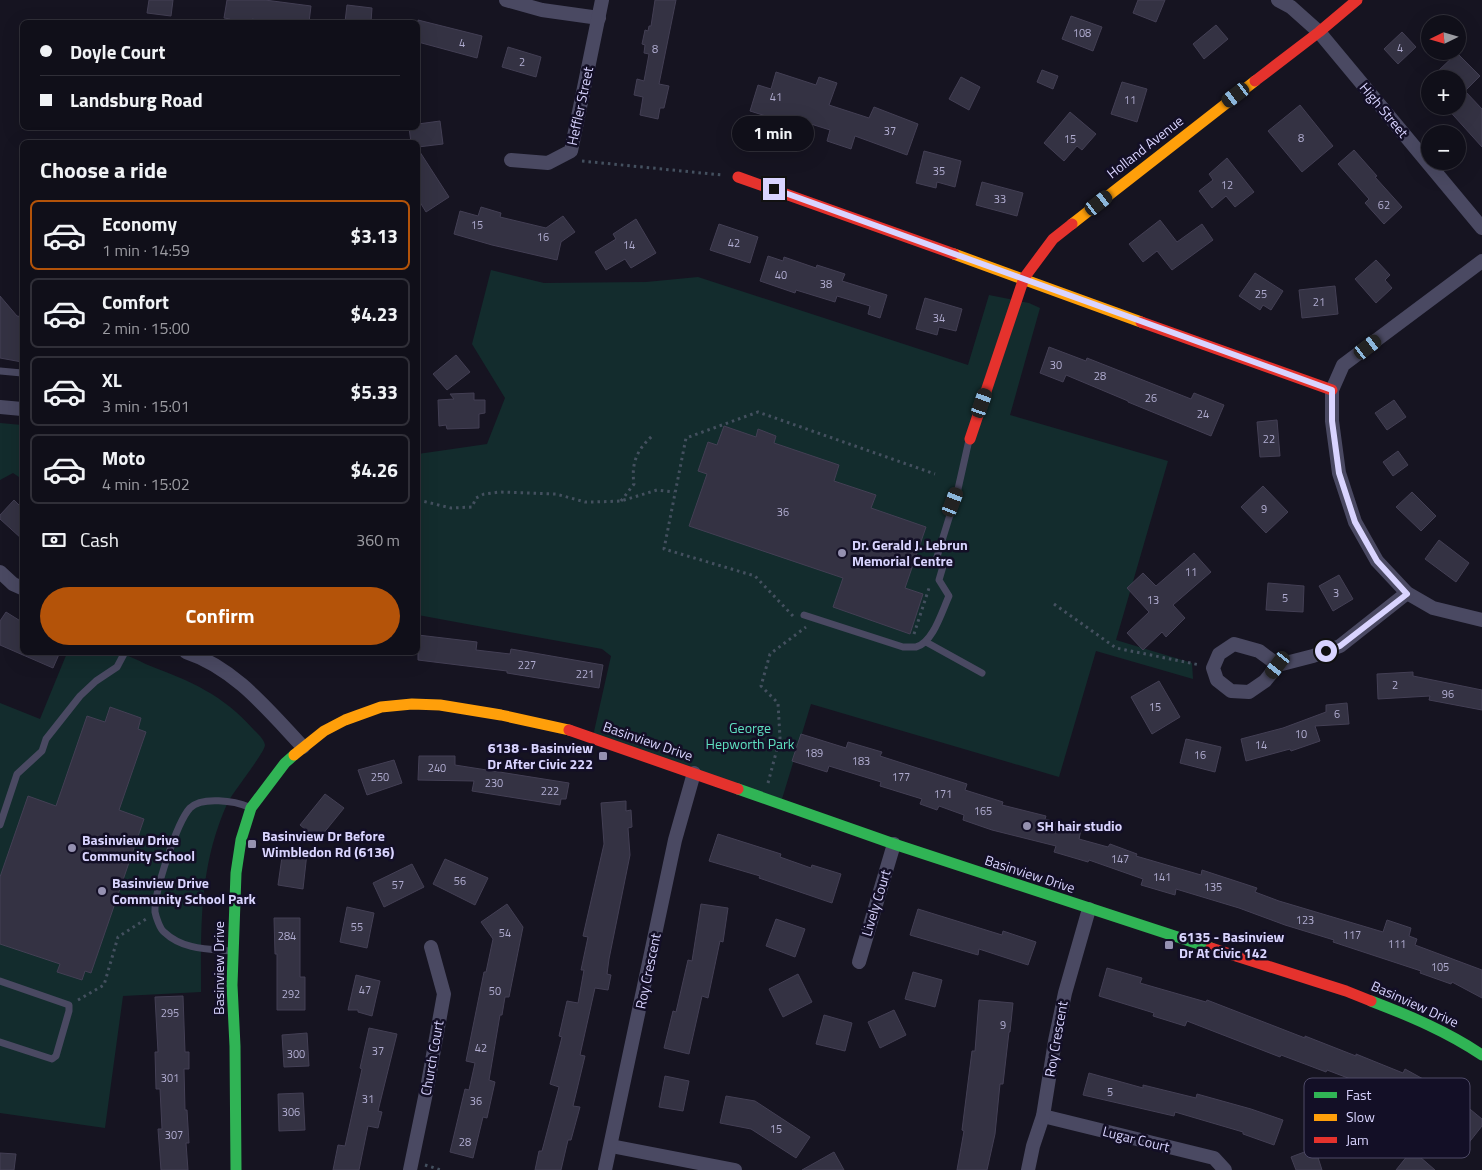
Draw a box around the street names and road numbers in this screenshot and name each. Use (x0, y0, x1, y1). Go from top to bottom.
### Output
street label: Heffler Street (561, 64, 598, 147)
street label: High Street (1355, 77, 1414, 142)
street label: Holland Avenue (1102, 110, 1187, 183)
street label: Basinview Drive (600, 715, 696, 766)
street label: Basinview Drive (982, 849, 1078, 898)
street label: Lively Court (855, 867, 896, 939)
street label: Basinview Drive (208, 921, 229, 1015)
street label: Roy Crescent (629, 931, 666, 1011)
street label: Basinview Drive (1368, 975, 1462, 1032)
street label: Roy Crescent (1038, 999, 1073, 1079)
street label: Church Court (415, 1019, 448, 1097)
street label: Lugar Court (1100, 1120, 1172, 1157)

